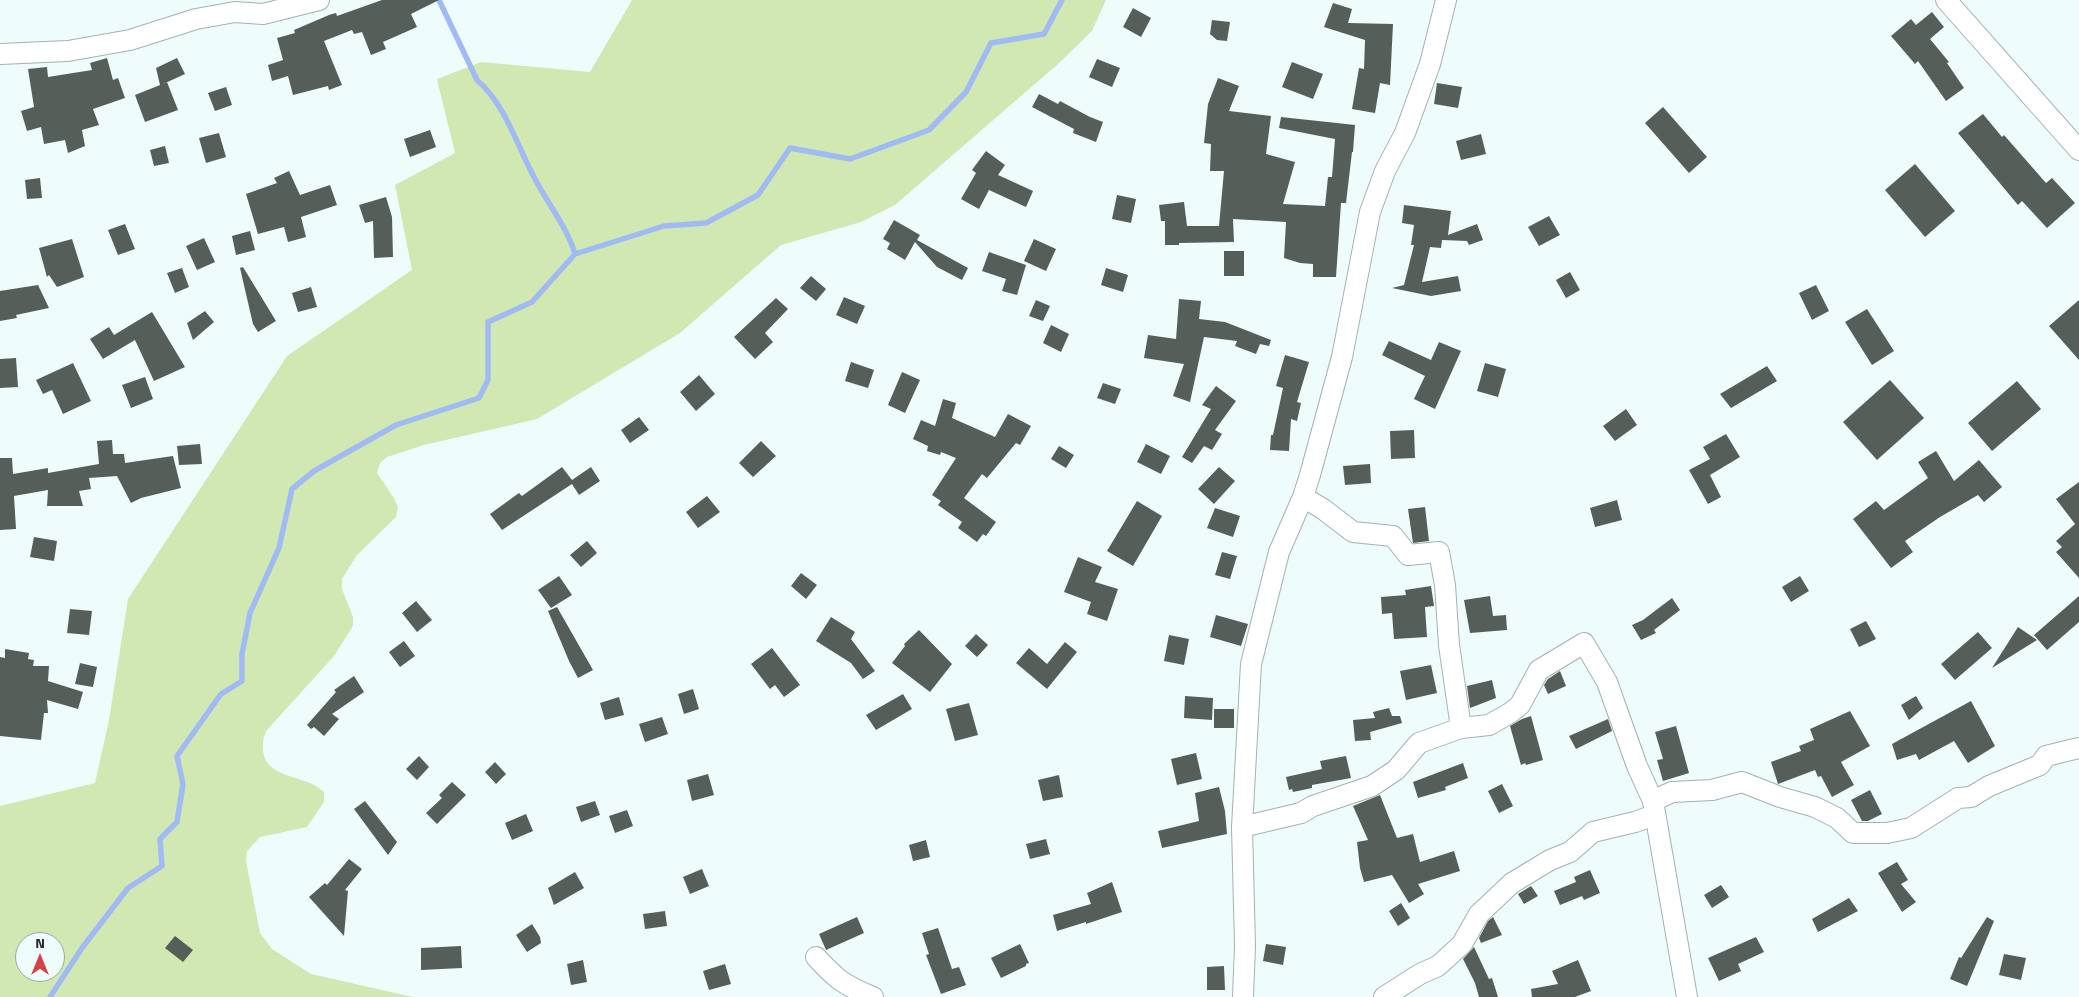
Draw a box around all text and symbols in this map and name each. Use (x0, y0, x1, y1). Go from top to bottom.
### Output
north arrow (15, 932, 65, 982)
text: N (35, 932, 45, 953)

